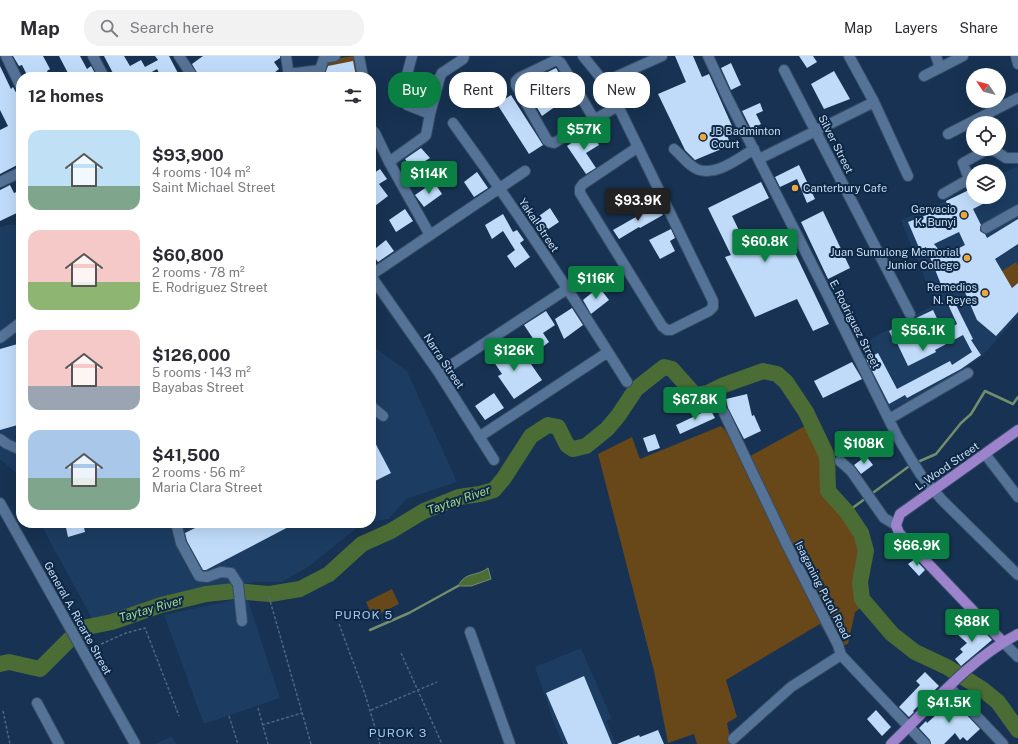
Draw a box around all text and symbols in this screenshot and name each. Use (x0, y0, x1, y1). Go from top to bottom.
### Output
search box (84, 10, 364, 46)
text: Map (20, 17, 60, 39)
icon: search (98, 17, 120, 39)
text: Search here (130, 19, 214, 36)
text: Map (844, 20, 872, 36)
text: Layers (894, 20, 938, 36)
text: Share (960, 20, 998, 36)
north arrow (966, 68, 1006, 108)
map controls (966, 68, 1006, 204)
chip: Buy (388, 72, 441, 108)
chip: Rent (449, 72, 507, 108)
chip: Filters (515, 72, 585, 108)
chip: New (593, 72, 650, 108)
icon: filters (342, 85, 364, 107)
text: 12 homes (28, 86, 104, 106)
street label: Silver Street (816, 113, 856, 175)
button: locate (966, 116, 1006, 156)
pin: $57K (560, 117, 608, 151)
text: $57K (566, 122, 602, 137)
place label: JB Badminton Court (711, 125, 781, 150)
marker: JB Badminton Court (698, 132, 708, 142)
text: $93,900 (152, 145, 224, 165)
icon: home (60, 146, 108, 194)
pin: $114K (401, 161, 457, 195)
button: layers (966, 164, 1006, 204)
text: 4 rooms · 104 m² (152, 165, 251, 180)
text: $114K (410, 166, 448, 181)
text: Saint Michael Street (152, 180, 275, 195)
place label: Canterbury Cafe (803, 182, 887, 194)
marker: Canterbury Cafe (790, 183, 800, 193)
pin: $93.9K (605, 188, 671, 222)
text: $93.9K (614, 193, 662, 208)
street label: Yakal Street (517, 196, 561, 254)
place label: Gervacio K. Bunyi (911, 203, 956, 228)
marker: Gervacio K. Bunyi (959, 210, 969, 220)
pin: $60.8K (732, 229, 798, 263)
text: $60.8K (741, 234, 789, 249)
text: $60,800 (152, 245, 224, 265)
icon: home (60, 246, 108, 294)
place label: Juan Sumulong Memorial Junior College (830, 246, 959, 271)
marker: Juan Sumulong Memorial Junior College (962, 253, 972, 263)
text: 2 rooms · 78 m² (152, 265, 245, 280)
pin: $116K (568, 266, 624, 300)
text: $116K (577, 271, 615, 286)
street label: E. Rodriguez Street (827, 278, 883, 370)
text: E. Rodriguez Street (152, 280, 268, 295)
place label: Remedios N. Reyes (927, 281, 977, 306)
marker: Remedios N. Reyes (980, 288, 990, 298)
pin: $56.1K (890, 318, 956, 352)
text: $56.1K (901, 323, 945, 338)
street label: Narra Street (421, 331, 467, 391)
pin: $126K (486, 338, 542, 372)
text: $126K (494, 343, 534, 358)
text: $126,000 (152, 345, 230, 365)
icon: home (60, 346, 108, 394)
text: 5 rooms · 143 m² (152, 365, 251, 380)
text: Bayabas Street (152, 380, 244, 395)
pin: $67.8K (662, 387, 728, 421)
text: $67.8K (672, 392, 718, 407)
pin: $108K (836, 431, 892, 465)
text: $108K (844, 436, 884, 451)
street label: L. Wood Street (913, 440, 981, 492)
text: $41,500 (152, 445, 220, 465)
icon: home (60, 446, 108, 494)
text: 2 rooms · 56 m² (152, 465, 245, 480)
text: Maria Clara Street (152, 480, 263, 495)
water label: Taytay River (426, 483, 493, 517)
pin: $66.9K (884, 533, 950, 567)
text: $66.9K (893, 538, 941, 553)
street label: Isaganing Putol Road (793, 539, 853, 641)
street label: General A. Ricarte Street (42, 559, 114, 677)
water label: Taytay River (118, 593, 185, 625)
district label: PUROK 5 (335, 608, 393, 622)
pin: $88K (948, 609, 996, 643)
text: $88K (954, 614, 990, 629)
pin: $41.5K (916, 690, 982, 724)
text: $41.5K (927, 695, 971, 710)
district label: PUROK 3 (369, 726, 427, 740)

